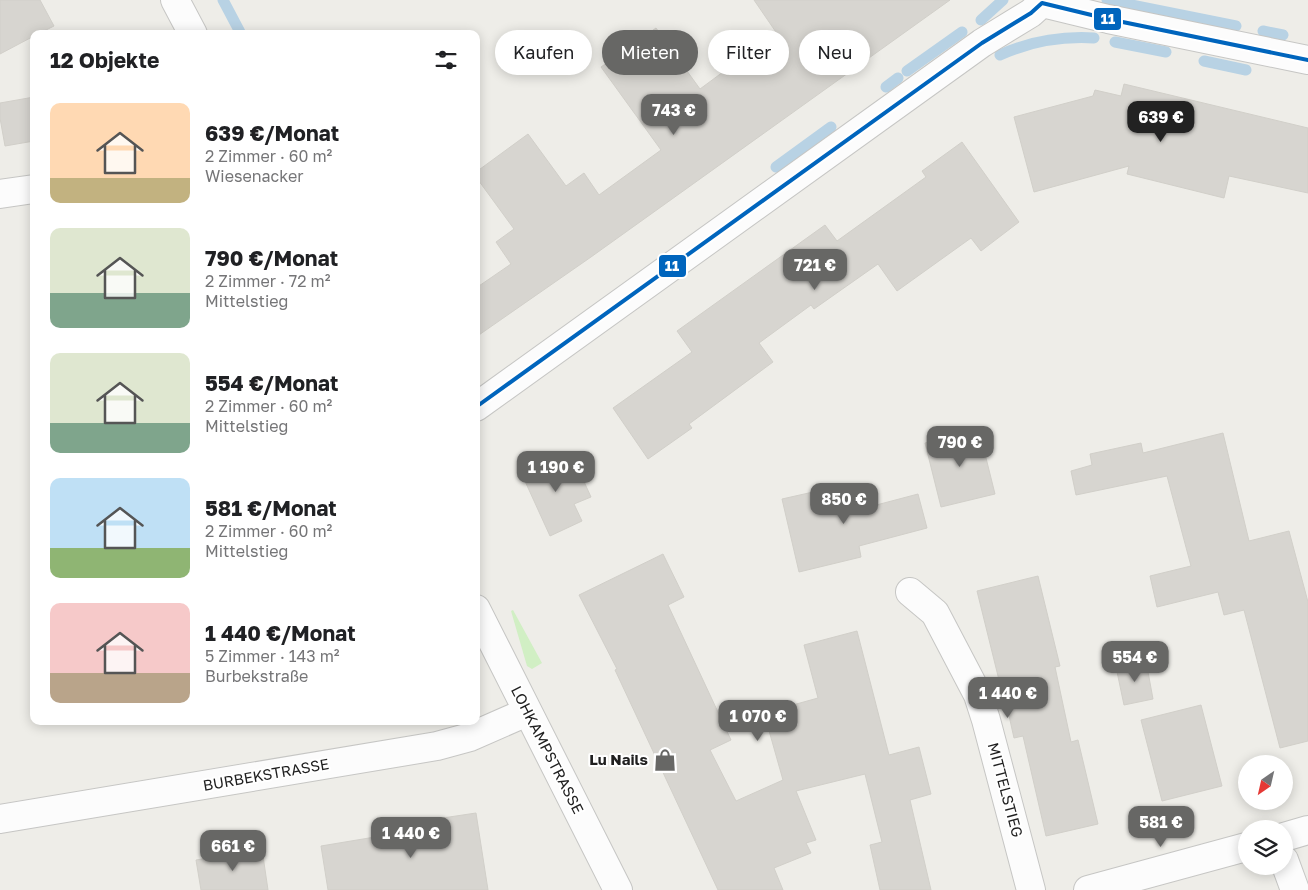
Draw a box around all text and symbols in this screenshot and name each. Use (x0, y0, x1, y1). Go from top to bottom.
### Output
line badge: 11 (1093, 7, 1122, 31)
text: 11 (1101, 10, 1115, 27)
chip: Kaufen (495, 30, 592, 75)
chip: Mieten (602, 30, 698, 75)
chip: Filter (708, 30, 789, 75)
chip: Neu (799, 30, 870, 75)
icon: filters (432, 46, 460, 74)
text: 12 Objekte (50, 47, 159, 73)
pin: 743 € (639, 94, 709, 136)
text: 743 € (652, 100, 696, 120)
pin: 639 € (1126, 100, 1196, 143)
text: 639 € (1138, 107, 1184, 127)
text: 639 €/Monat (205, 120, 339, 146)
icon: home (90, 123, 150, 183)
text: 2 Zimmer · 60 m² (205, 146, 332, 166)
text: Wiesenacker (205, 166, 304, 186)
text: 790 €/Monat (205, 245, 338, 271)
icon: home (90, 248, 150, 308)
pin: 721 € (780, 248, 850, 291)
line badge: 11 (658, 254, 687, 278)
text: 721 € (794, 255, 836, 275)
text: 11 (665, 257, 679, 274)
text: 2 Zimmer · 72 m² (205, 271, 331, 291)
text: Mittelstieg (205, 291, 288, 311)
text: 554 €/Monat (205, 370, 338, 396)
icon: home (90, 373, 150, 433)
text: 2 Zimmer · 60 m² (205, 396, 332, 416)
text: Mittelstieg (205, 416, 288, 436)
pin: 790 € (925, 426, 995, 468)
text: 790 € (938, 432, 982, 452)
pin: 1 190 € (510, 450, 602, 493)
text: 1 190 € (528, 457, 584, 477)
pin: 850 € (809, 482, 879, 525)
text: 850 € (821, 489, 867, 509)
text: 581 €/Monat (205, 495, 337, 521)
icon: home (90, 498, 150, 558)
text: 2 Zimmer · 60 m² (205, 521, 332, 541)
text: Mittelstieg (205, 541, 288, 561)
text: 1 440 €/Monat (205, 620, 356, 646)
icon: home (90, 623, 150, 683)
pin: 554 € (1100, 640, 1170, 683)
text: 5 Zimmer · 143 m² (205, 646, 340, 666)
text: 554 € (1113, 647, 1157, 667)
text: Burbekstraße (205, 666, 308, 686)
pin: 1 440 € (962, 676, 1054, 719)
street label: LOHKAMPSTRASSE (508, 683, 588, 816)
text: 1 440 € (979, 683, 1037, 703)
pin: 1 070 € (712, 700, 804, 742)
text: 1 070 € (729, 706, 787, 726)
street label: MITTELSTIEG (985, 740, 1027, 839)
shop icon: Lu Nails (652, 747, 678, 773)
place label: Lu Nails (589, 750, 648, 768)
street label: BURBEKSTRASSE (201, 754, 330, 794)
north arrow (1238, 755, 1292, 810)
map controls (1238, 755, 1293, 875)
pin: 581 € (1126, 806, 1196, 848)
text: 581 € (1139, 812, 1183, 832)
pin: 1 440 € (365, 816, 457, 859)
button: layers (1238, 820, 1293, 875)
text: 1 440 € (382, 823, 440, 843)
pin: 661 € (198, 830, 268, 872)
text: 661 € (211, 836, 255, 856)

